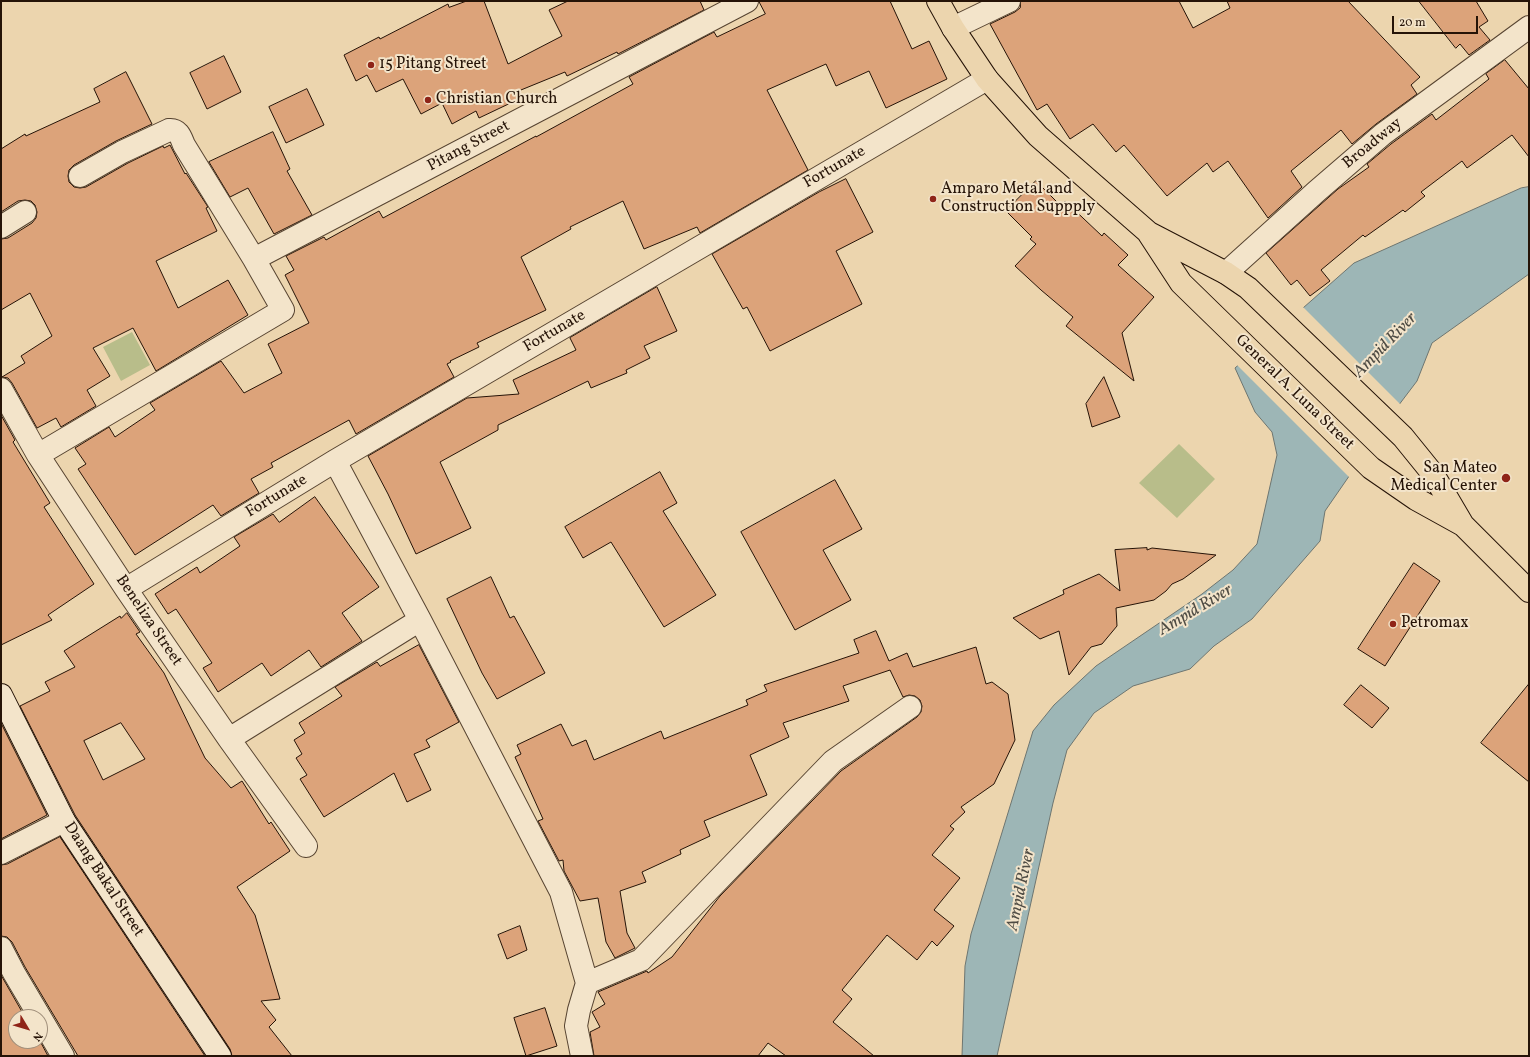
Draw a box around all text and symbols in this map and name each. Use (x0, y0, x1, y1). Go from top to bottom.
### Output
scale bar (1394, 8, 1480, 34)
text: 20 m (1399, 15, 1426, 31)
place label: 15 Pitang Street (379, 55, 487, 75)
marker: 15 Pitang Street (366, 60, 376, 70)
place label: Christian Church (436, 90, 558, 110)
marker: Christian Church (423, 95, 433, 105)
street label: Broadway (1339, 114, 1407, 174)
street label: Pitang Street (425, 117, 513, 177)
street label: Fortunate (801, 143, 869, 193)
place label: Amparo Metal and Construction Suppply (941, 180, 1095, 218)
marker: Amparo Metal and Construction Suppply (928, 194, 938, 204)
street label: Fortunate (521, 307, 589, 357)
water label: Ampid River (1350, 309, 1422, 383)
street label: General A. Luna Street (1231, 331, 1357, 455)
place label: San Mateo Medical Center (1391, 459, 1497, 497)
street label: Fortunate (243, 471, 311, 523)
marker: San Mateo Medical Center (1500, 472, 1512, 484)
street label: Beneliza Street (111, 572, 185, 670)
water label: Ampid River (1155, 581, 1237, 641)
place label: Petromax (1401, 614, 1469, 634)
marker: Petromax (1388, 619, 1398, 629)
street label: Daang Bakal Street (59, 819, 147, 941)
water label: Ampid River (1003, 847, 1041, 933)
north arrow (8, 1009, 48, 1049)
text: N (29, 1028, 45, 1044)

